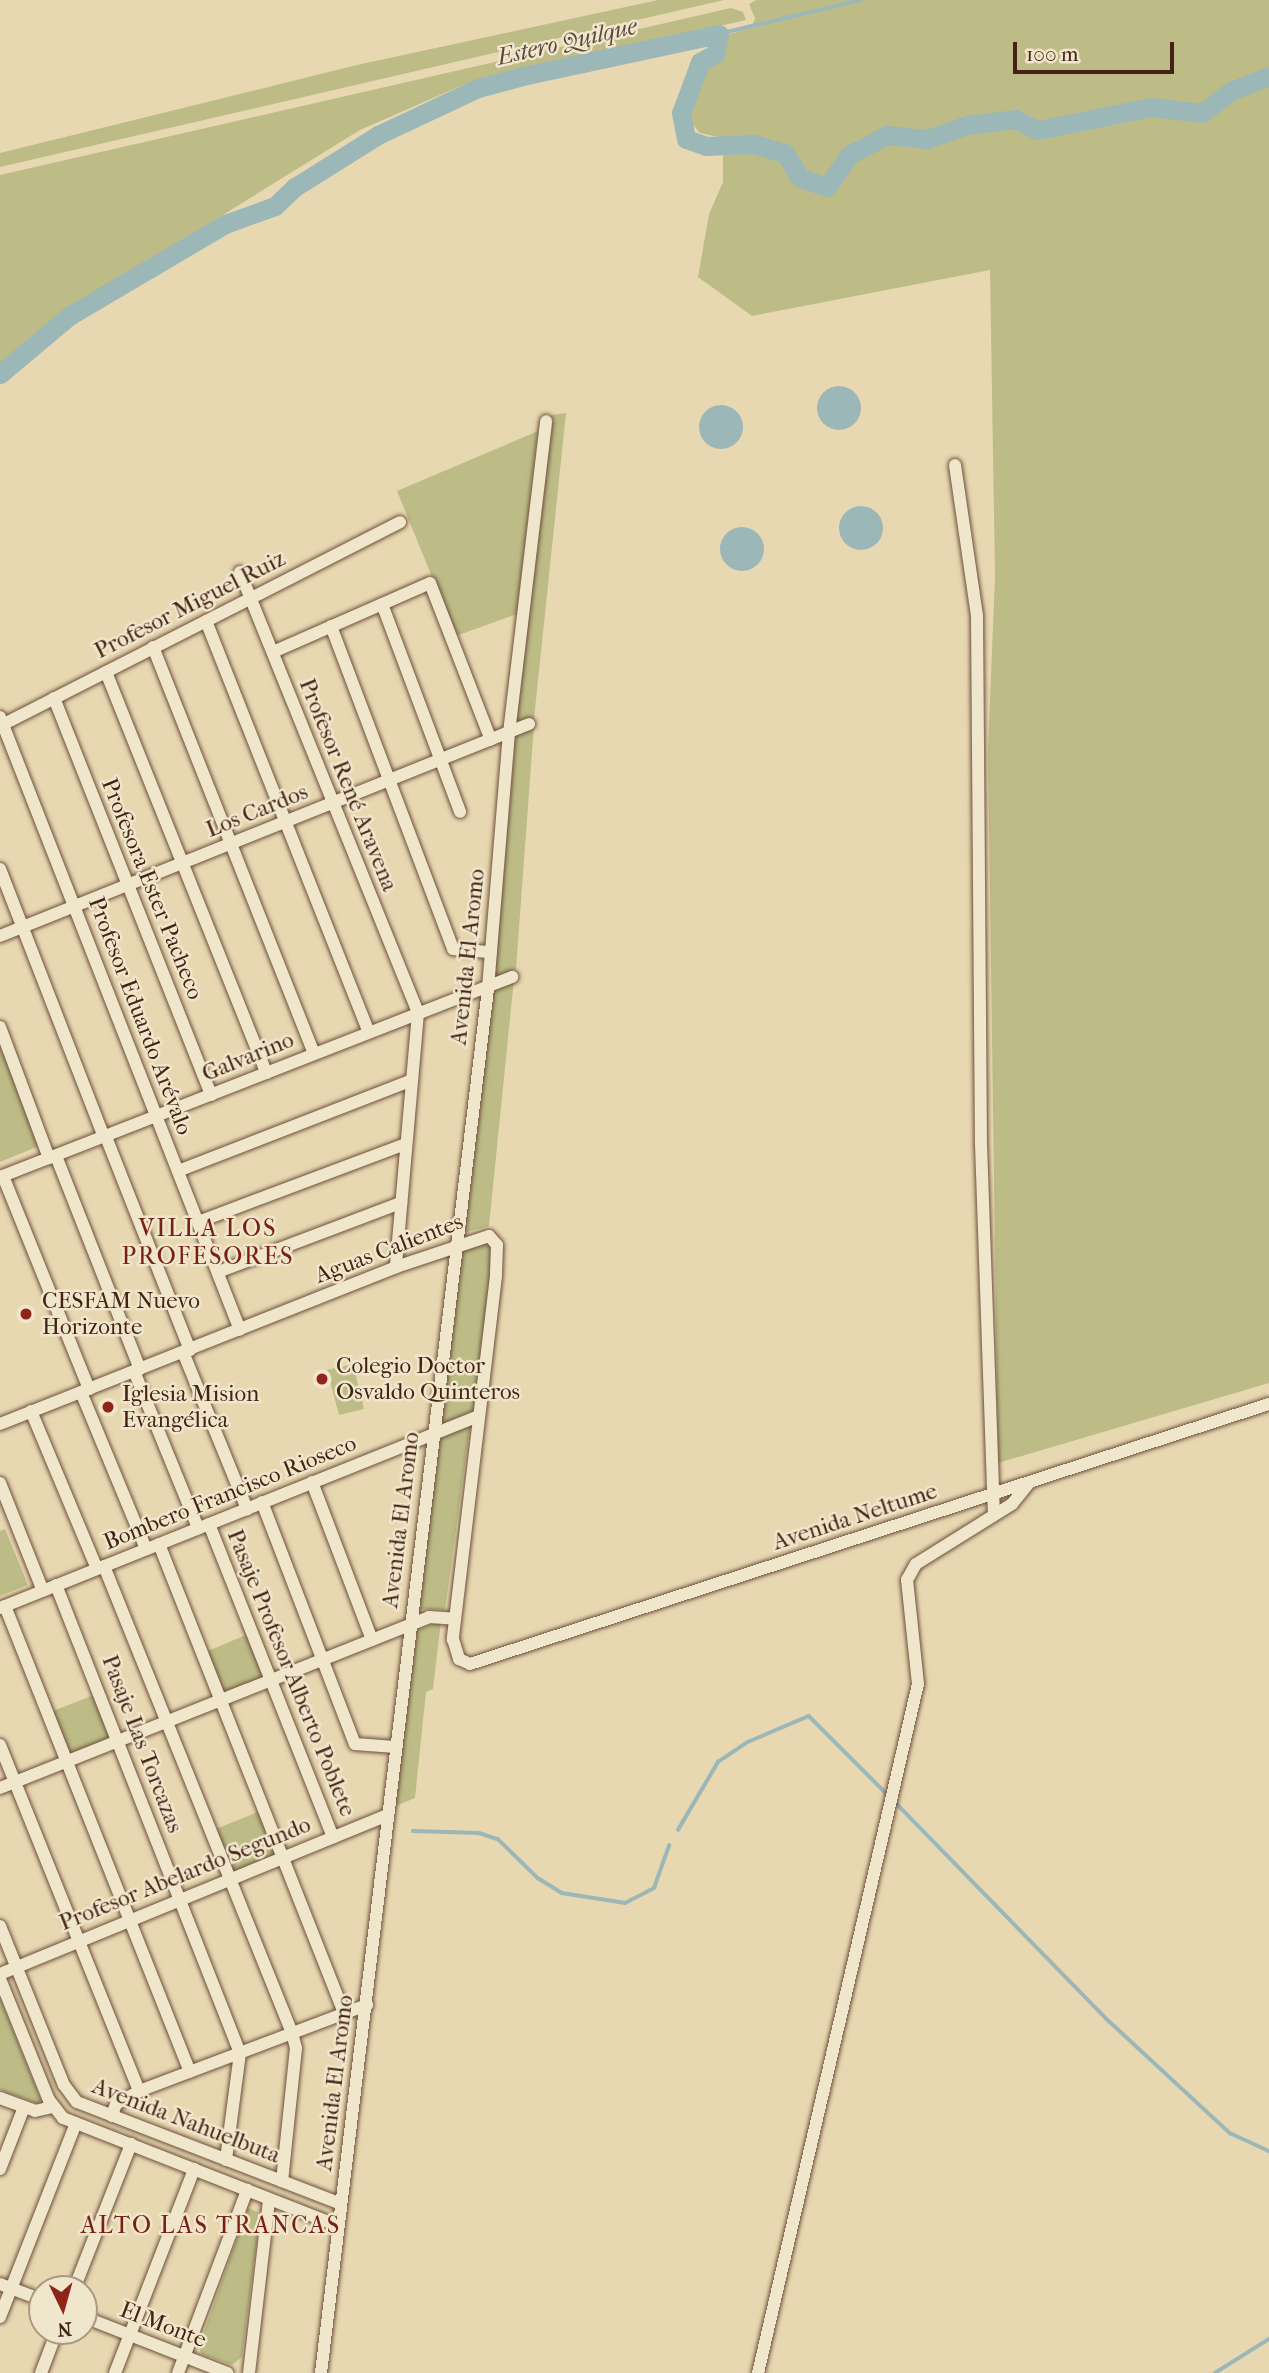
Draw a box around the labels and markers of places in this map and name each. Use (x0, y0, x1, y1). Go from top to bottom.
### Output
place label: CESFAM Nuevo Horizonte (42, 1287, 200, 1341)
marker: CESFAM Nuevo Horizonte (16, 1304, 36, 1324)
place label: Colegio Doctor Osvaldo Quinteros (336, 1352, 520, 1406)
marker: Colegio Doctor Osvaldo Quinteros (314, 1371, 330, 1387)
place label: Iglesia Mision Evangélica (122, 1380, 259, 1434)
marker: Iglesia Mision Evangélica (100, 1399, 116, 1415)

